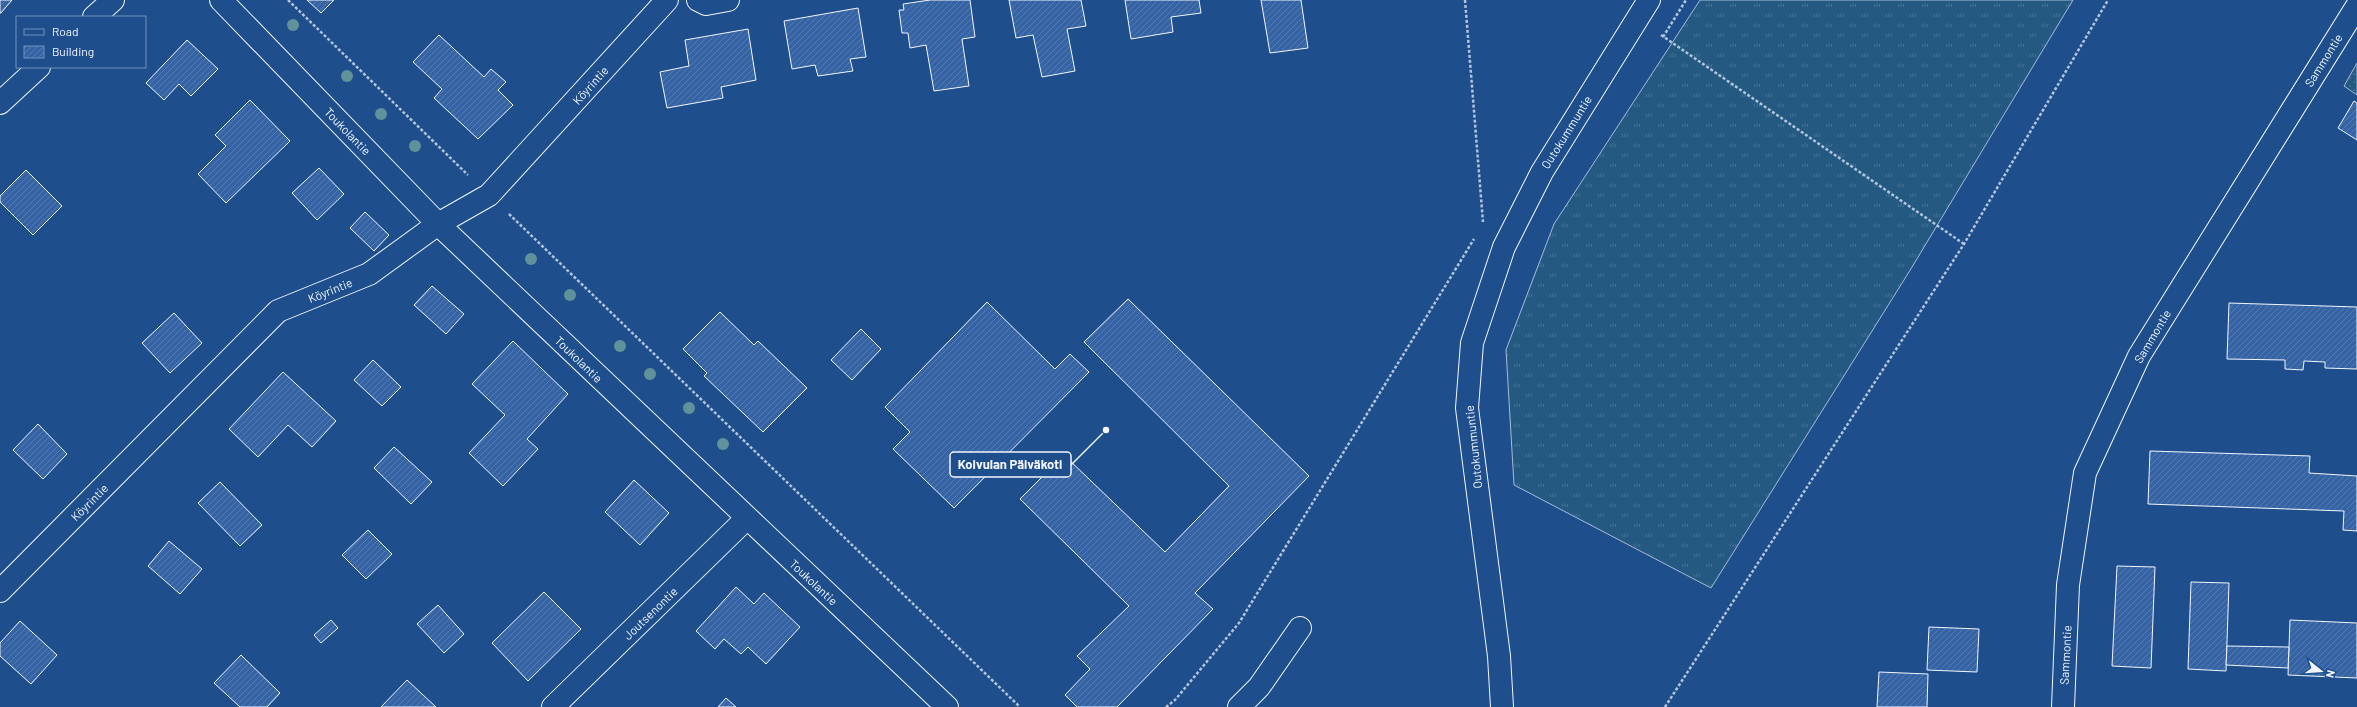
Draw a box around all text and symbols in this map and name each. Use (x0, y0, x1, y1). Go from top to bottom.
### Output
legend (16, 16, 146, 68)
text: Road (52, 24, 79, 38)
street label: Sammontie (2301, 31, 2345, 89)
text: Building (52, 44, 94, 58)
street label: Köyrintie (569, 63, 611, 107)
street label: Outokummuntie (1538, 93, 1594, 171)
street label: Toukolantie (322, 104, 374, 158)
street label: Köyrintie (306, 275, 354, 305)
street label: Sammontie (2131, 307, 2173, 365)
street label: Toukolantie (552, 333, 606, 385)
street label: Outokummuntie (1462, 405, 1484, 489)
callout: Koivulan Päiväkoti (950, 452, 1071, 477)
text: Koivulan Päiväkoti (958, 456, 1062, 472)
street label: Köyrintie (68, 481, 110, 523)
street label: Toukolantie (787, 556, 841, 608)
street label: Joutsenontie (620, 584, 680, 642)
street label: Sammontie (2056, 625, 2074, 685)
north arrow (2301, 651, 2341, 691)
text: N (2324, 669, 2338, 679)

